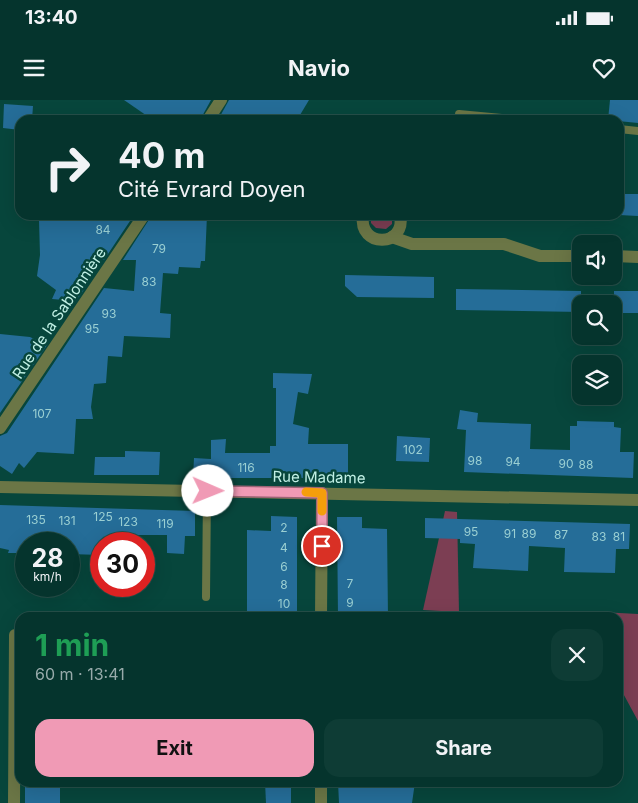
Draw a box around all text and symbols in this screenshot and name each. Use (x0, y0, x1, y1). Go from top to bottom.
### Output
text: 13:40 (25, 6, 77, 29)
icon: menu (20, 54, 48, 82)
icon: heart (590, 54, 618, 82)
text: Navio (288, 55, 350, 81)
text: 40 m (118, 134, 206, 176)
icon: right (35, 135, 100, 200)
text: Cité Evrard Doyen (118, 176, 306, 202)
house number: 84 (95, 222, 111, 237)
map controls (572, 235, 622, 405)
button: sound (572, 235, 622, 285)
house number: 79 (152, 241, 166, 256)
street label: Rue de la Sablonnière (8, 244, 110, 382)
house number: 83 (142, 274, 156, 289)
button: search (572, 295, 622, 345)
house number: 93 (102, 306, 116, 321)
house number: 95 (85, 321, 99, 336)
button: layers (572, 355, 622, 405)
house number: 107 (32, 406, 52, 421)
house number: 102 (403, 442, 423, 457)
house number: 98 (468, 453, 482, 468)
house number: 94 (505, 454, 521, 469)
house number: 90 (558, 456, 574, 471)
house number: 88 (579, 457, 593, 472)
house number: 116 (237, 460, 255, 475)
position arrow (181, 464, 233, 516)
street label: Rue Madame (272, 467, 366, 487)
house number: 125 (93, 509, 113, 524)
house number: 135 (26, 512, 46, 527)
house number: 131 (58, 513, 76, 528)
house number: 123 (118, 514, 138, 529)
house number: 119 (156, 516, 174, 531)
house number: 2 (280, 520, 288, 535)
house number: 95 (464, 524, 478, 539)
pin (301, 525, 343, 567)
house number: 91 (504, 526, 516, 541)
house number: 89 (522, 526, 536, 541)
house number: 87 (554, 527, 568, 542)
house number: 83 (592, 529, 606, 544)
house number: 81 (613, 529, 625, 544)
speed limit sign: 30 (90, 532, 155, 597)
icon: arrive (308, 532, 336, 560)
house number: 4 (280, 540, 288, 555)
text: 28 (31, 543, 64, 573)
house number: 6 (280, 559, 288, 574)
text: km/h (33, 569, 62, 584)
house number: 7 (347, 576, 354, 591)
house number: 8 (280, 577, 288, 592)
house number: 9 (346, 595, 354, 610)
house number: 10 (278, 596, 290, 611)
text: 1 min (35, 627, 109, 663)
button: close (551, 629, 603, 681)
text: 60 m · 13:41 (35, 664, 125, 684)
button: Exit (35, 719, 314, 777)
button: Share (324, 719, 603, 777)

